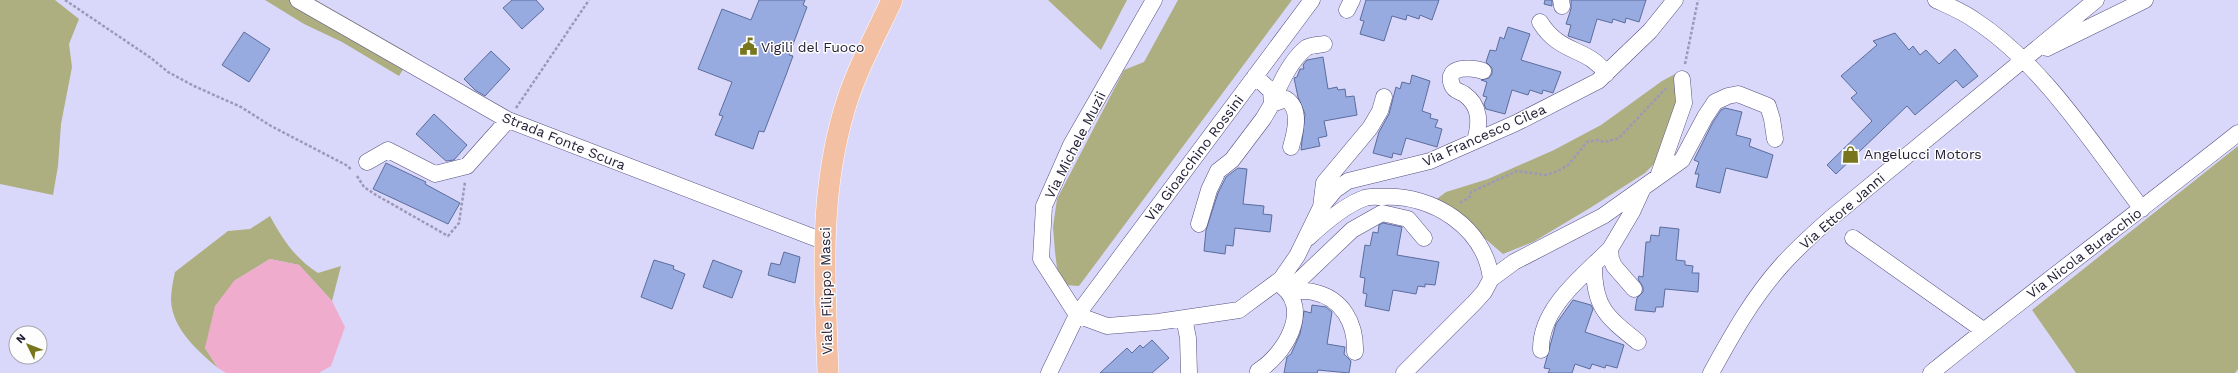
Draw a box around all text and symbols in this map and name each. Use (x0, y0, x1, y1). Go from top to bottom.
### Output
public building icon: Vigili del Fuoco (738, 37, 758, 57)
place label: Vigili del Fuoco (761, 39, 864, 55)
street label: Via Michele Muzii (1041, 89, 1109, 201)
street label: Via Gioacchino Rossini (1141, 92, 1247, 224)
street label: Via Francesco Cilea (1420, 101, 1548, 169)
street label: Strada Fonte Scura (500, 109, 628, 173)
shop icon: Angelucci Motors (1841, 144, 1861, 164)
place label: Angelucci Motors (1864, 146, 1982, 162)
street label: Via Ettore Janni (1796, 170, 1888, 252)
street label: Via Nicola Buracchio (2023, 205, 2145, 301)
street label: Viale Filippo Masci (817, 227, 835, 355)
north arrow (8, 325, 48, 365)
text: N (14, 331, 29, 346)

